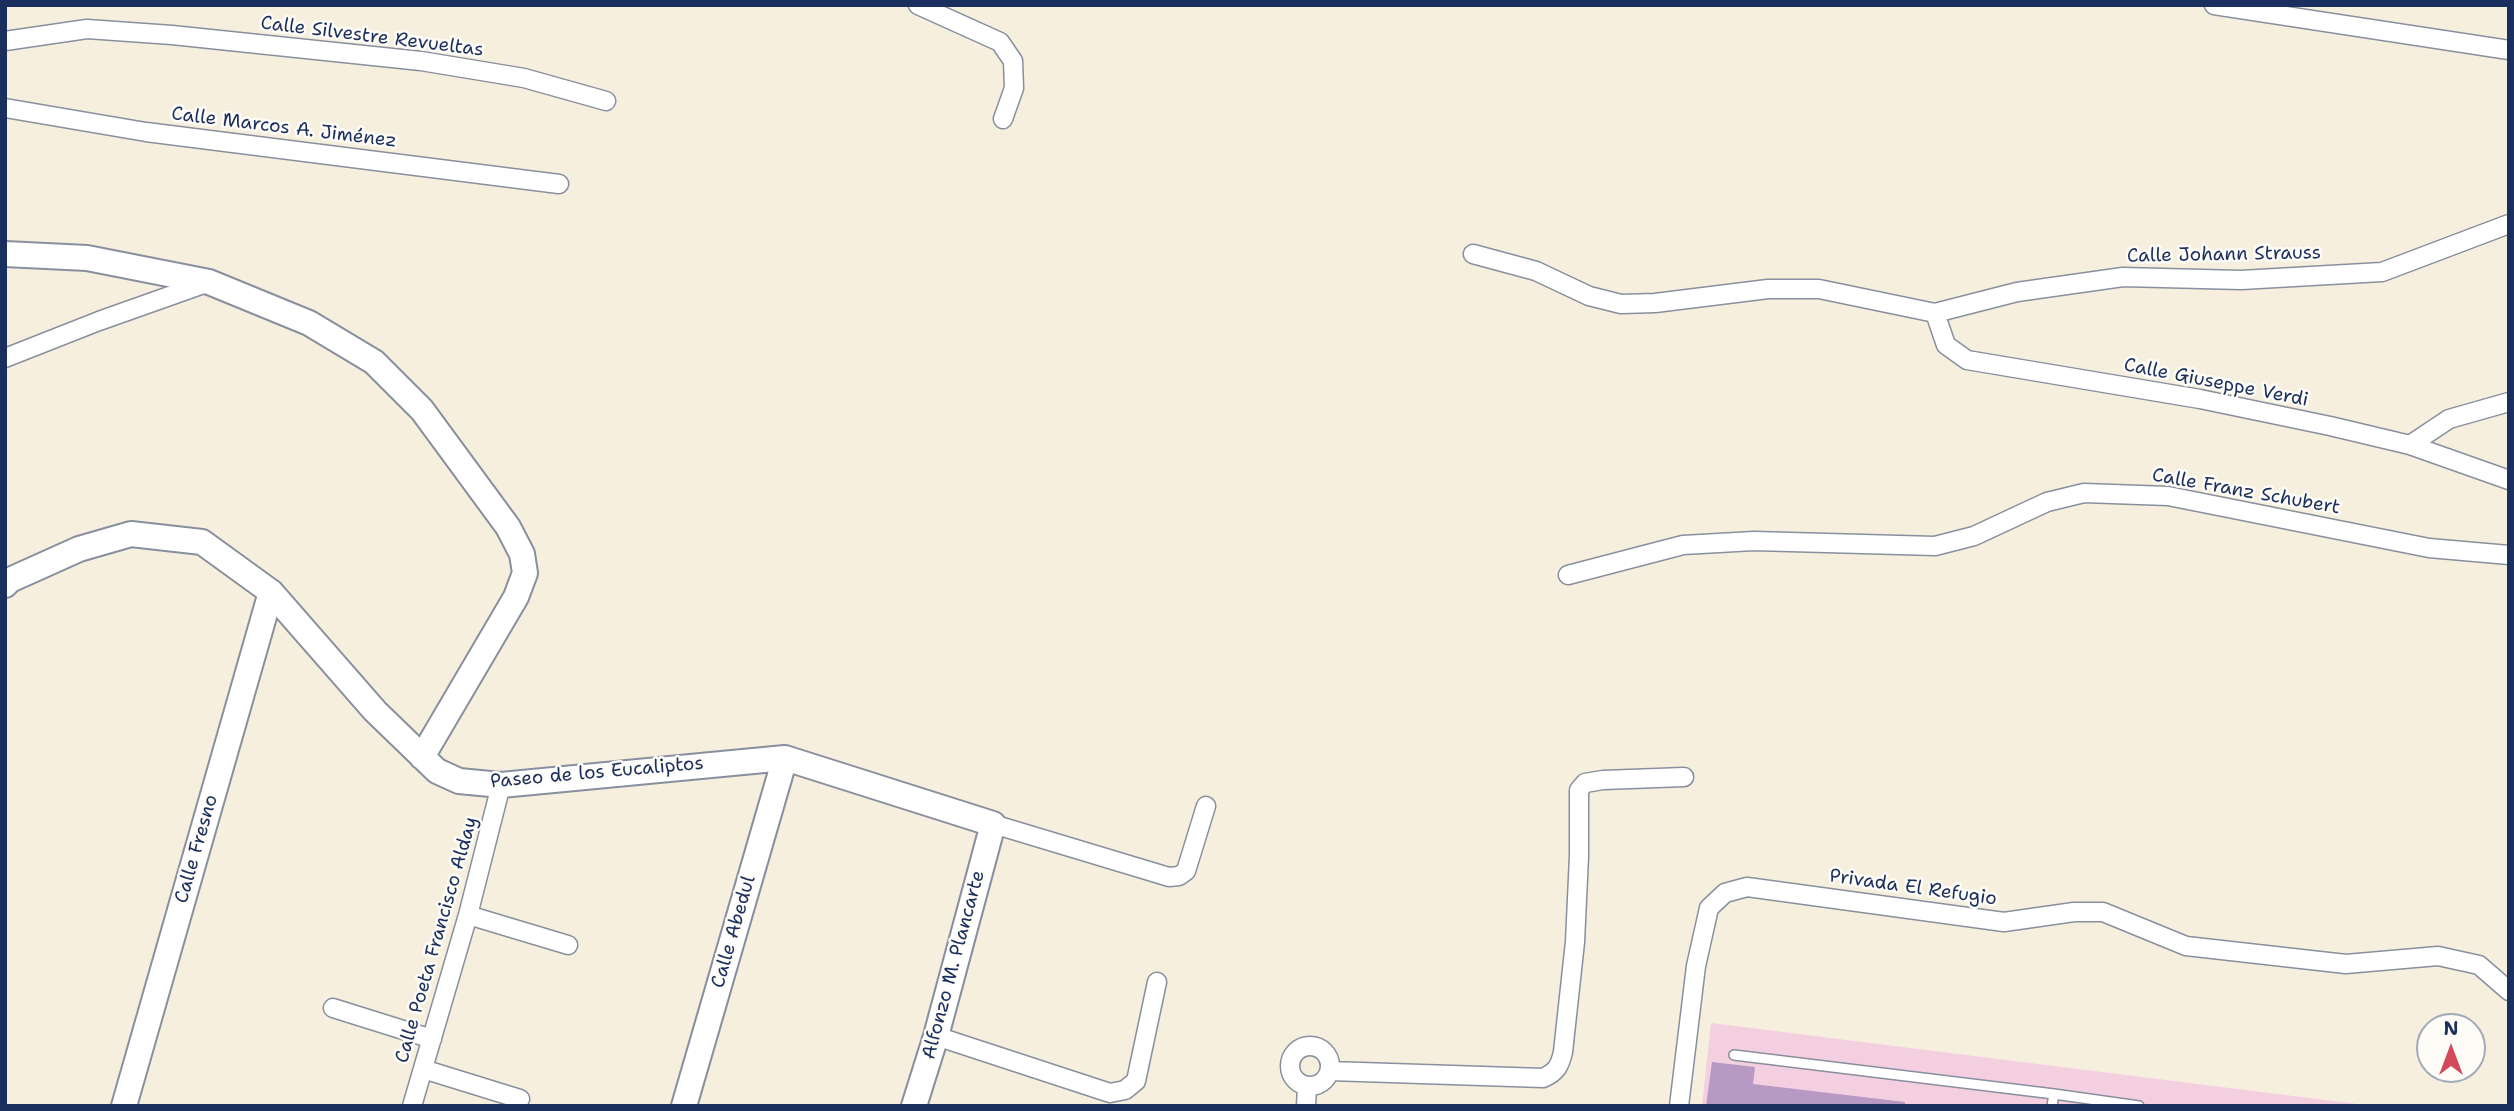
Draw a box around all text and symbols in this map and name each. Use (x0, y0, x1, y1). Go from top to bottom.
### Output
street label: Calle Silvestre Revueltas (259, 12, 485, 62)
street label: Calle Marcos A. Jiménez (170, 103, 398, 153)
street label: Calle Johann Strauss (2127, 242, 2321, 268)
street label: Calle Giuseppe Verdi (2122, 354, 2310, 412)
street label: Calle Franz Schubert (2150, 464, 2342, 520)
street label: Paseo de los Eucaliptos (489, 752, 705, 794)
street label: Calle Fresno (171, 792, 223, 906)
street label: Calle Poeta Francisco Alday (391, 814, 483, 1066)
street label: Privada El Refugio (1828, 865, 1998, 911)
street label: Alfonzo M. Plancarte (918, 868, 990, 1062)
street label: Calle Abedul (707, 873, 761, 991)
north arrow (2416, 1013, 2486, 1083)
text: N (2443, 1016, 2459, 1041)

